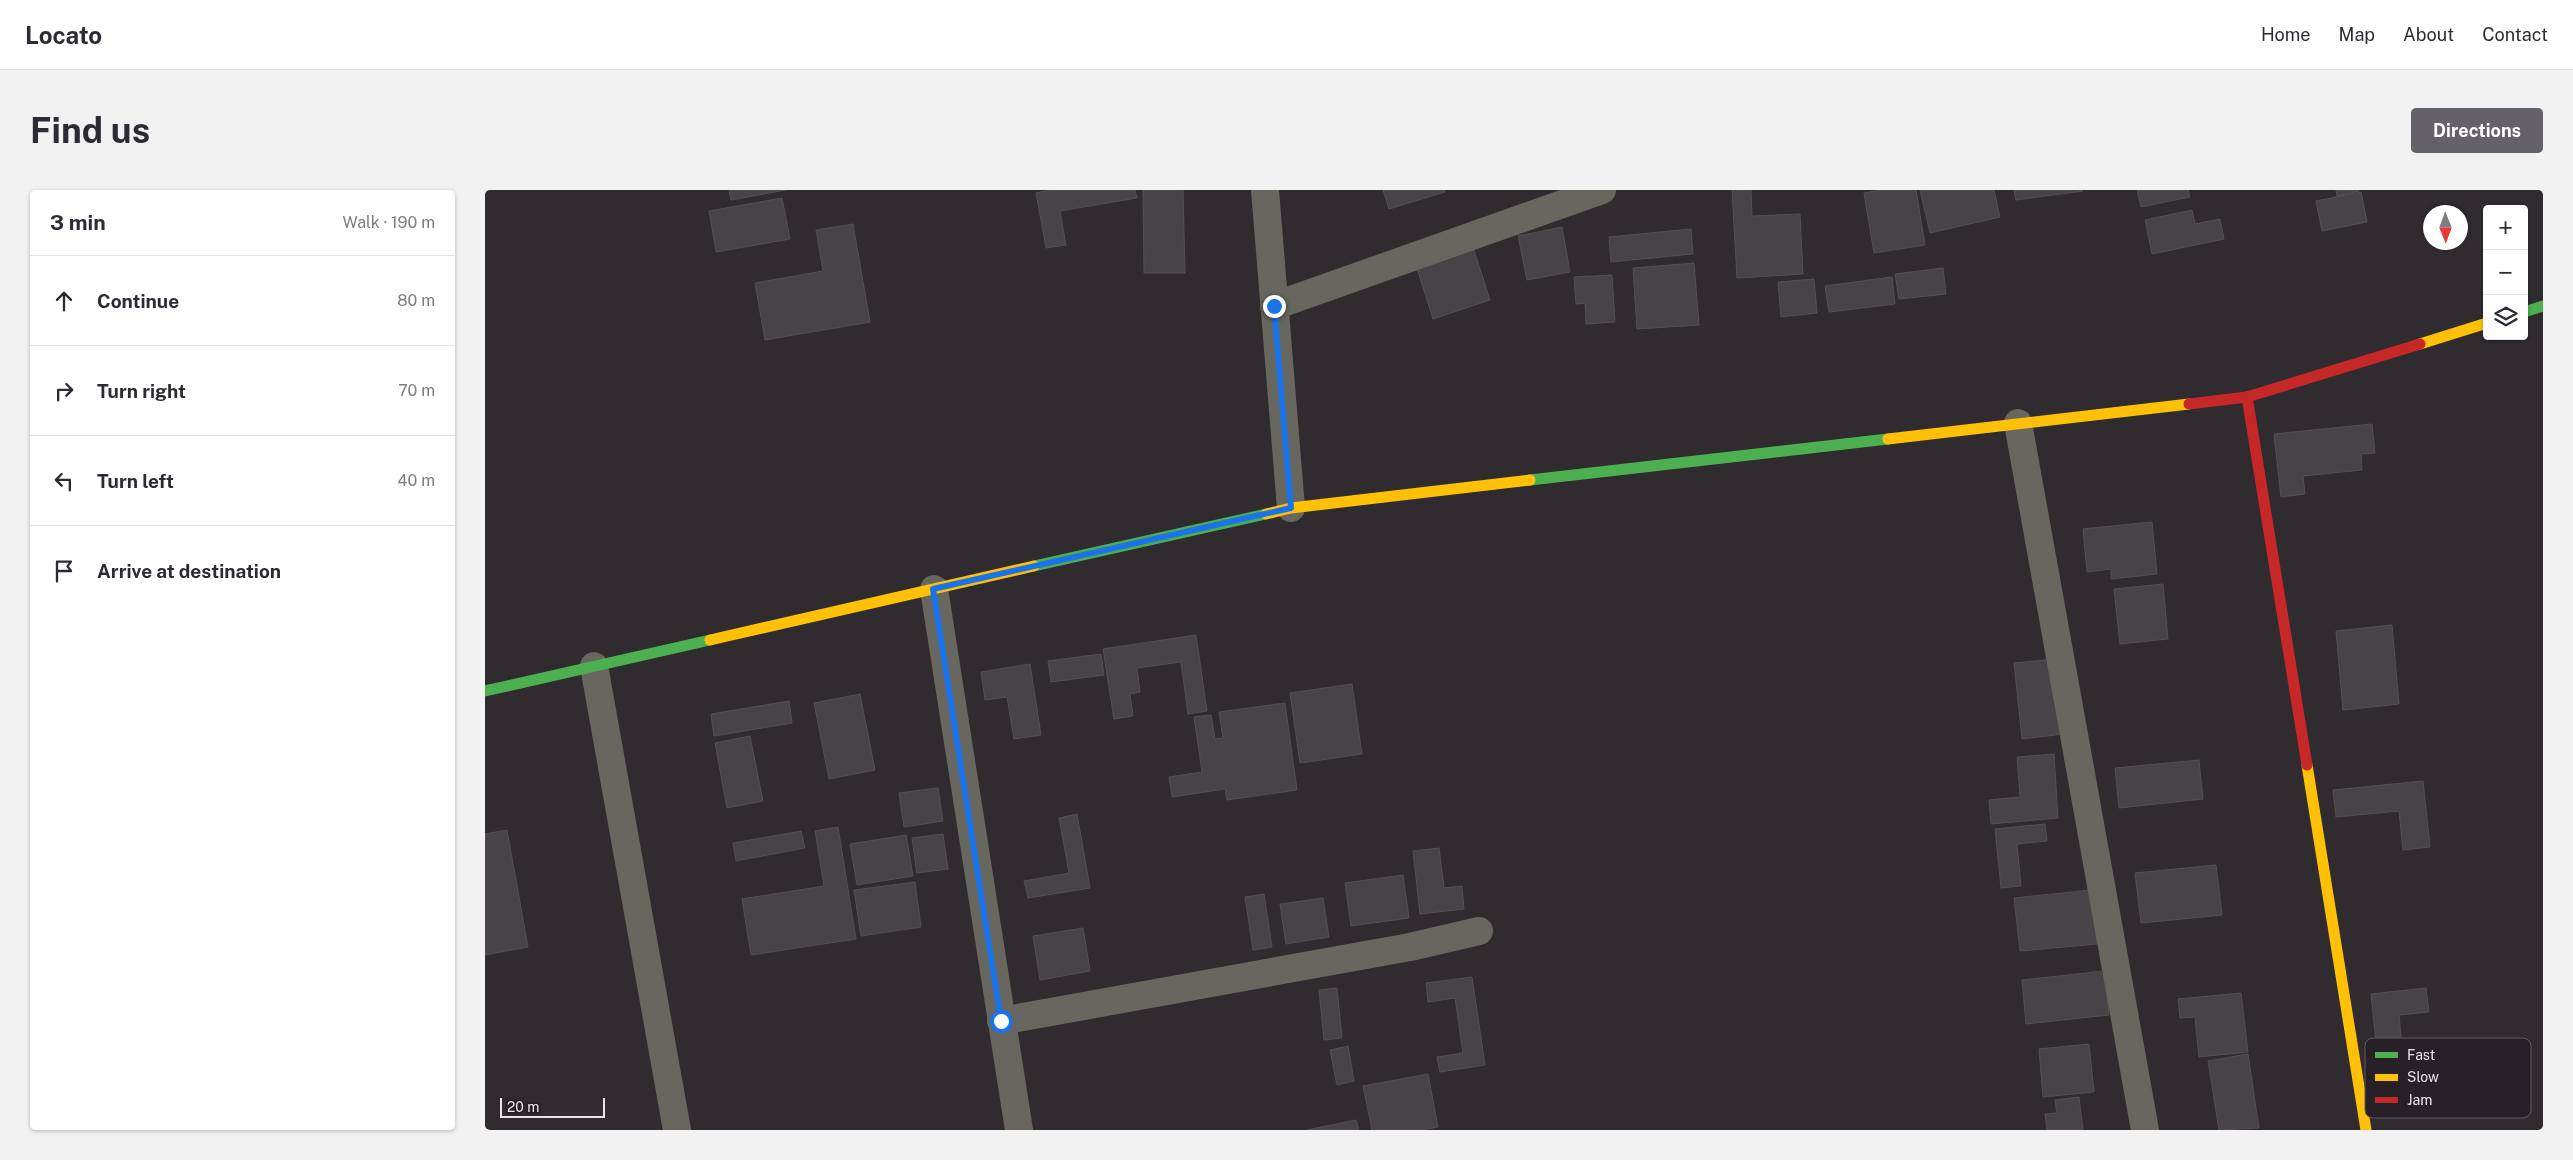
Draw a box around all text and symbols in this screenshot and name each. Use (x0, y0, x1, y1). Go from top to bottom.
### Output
text: Locato (25, 21, 102, 49)
text: Home (2261, 24, 2311, 45)
text: Map (2339, 24, 2375, 45)
text: About (2403, 24, 2454, 45)
text: Contact (2482, 24, 2548, 45)
button: Directions (2411, 108, 2543, 153)
text: Find us (30, 110, 150, 151)
north arrow (2423, 205, 2468, 250)
map controls (2483, 205, 2528, 340)
button: + (2483, 205, 2528, 250)
text: 3 min (50, 210, 106, 235)
text: Walk · 190 m (343, 213, 435, 232)
button: − (2483, 250, 2528, 295)
icon: ahead (50, 287, 78, 315)
text: Continue (97, 290, 179, 312)
text: 80 m (397, 291, 435, 310)
route end (1263, 295, 1286, 318)
button: layers (2483, 295, 2528, 340)
icon: right (50, 377, 78, 405)
text: Turn right (97, 380, 186, 402)
text: 70 m (398, 381, 435, 400)
icon: left (50, 467, 78, 495)
text: Turn left (97, 470, 174, 492)
text: 40 m (397, 471, 435, 490)
icon: arrive (50, 557, 78, 585)
text: Arrive at destination (97, 560, 281, 582)
route start (990, 1010, 1013, 1033)
legend (2365, 1038, 2531, 1118)
text: Fast (2407, 1047, 2435, 1063)
text: Slow (2407, 1069, 2439, 1085)
text: Jam (2407, 1092, 2432, 1108)
scale bar (500, 1095, 605, 1118)
text: 20 m (507, 1099, 539, 1115)

